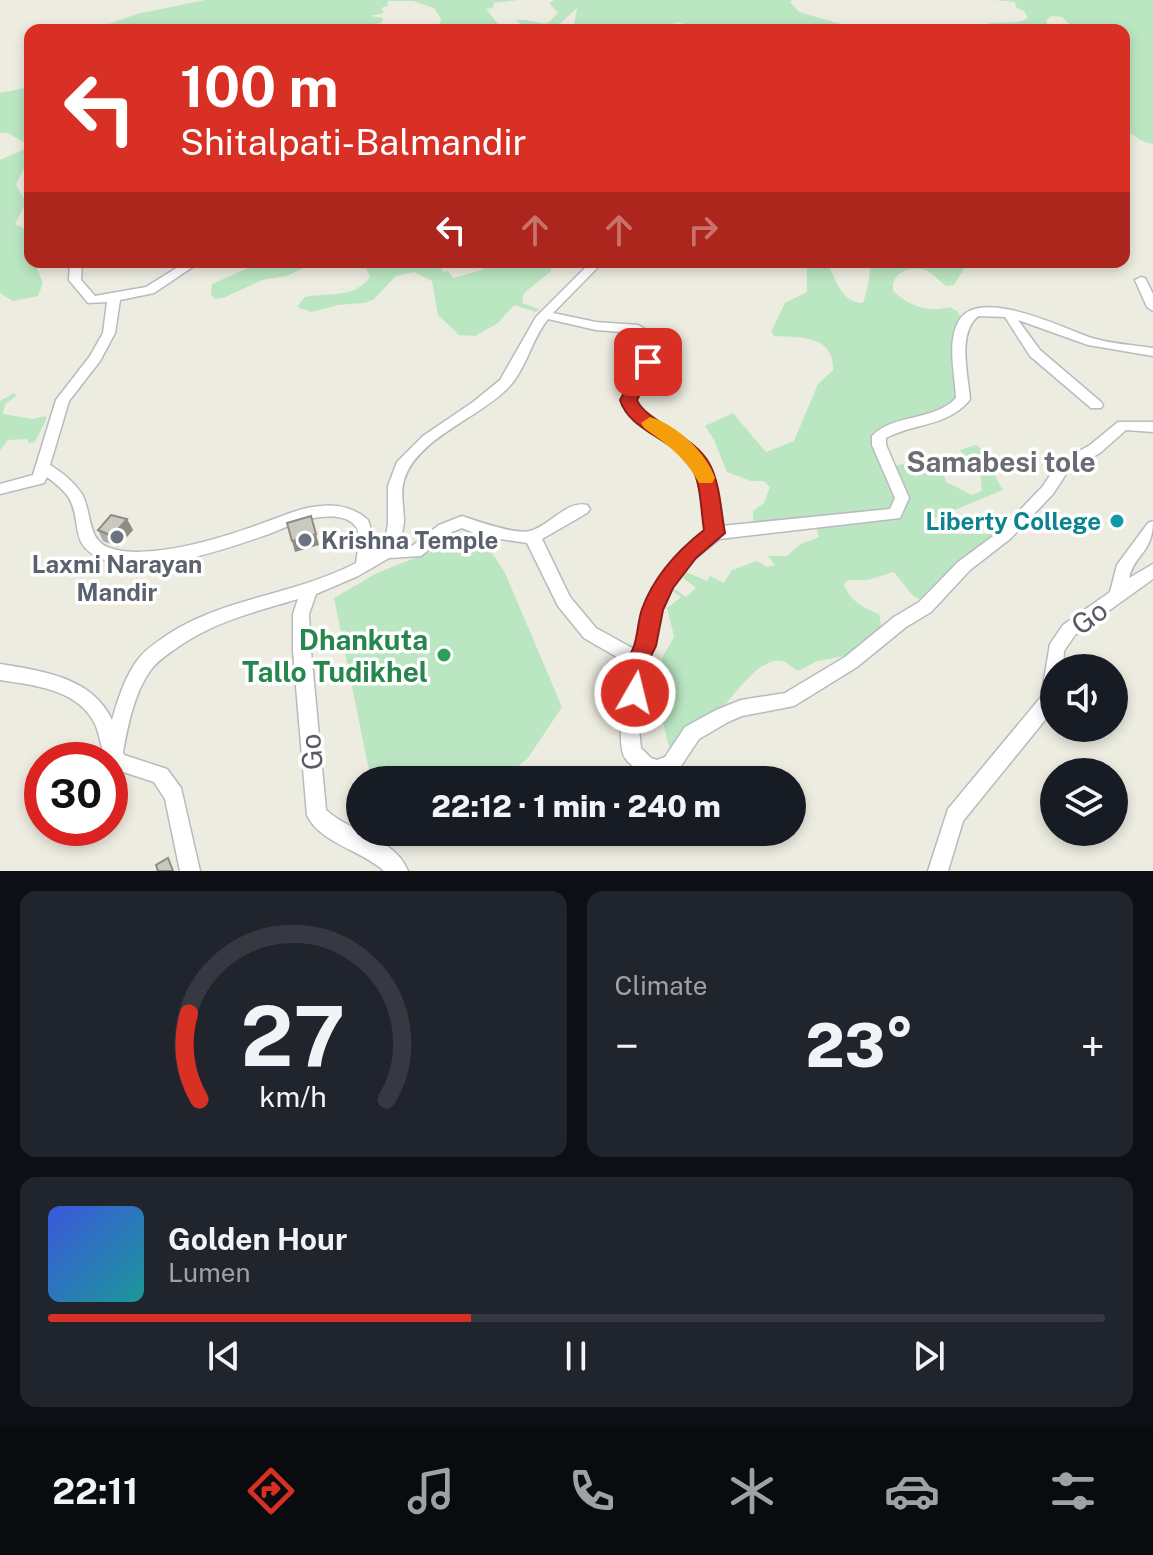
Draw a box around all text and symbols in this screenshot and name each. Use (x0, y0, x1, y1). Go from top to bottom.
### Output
text: 100 m (180, 54, 339, 120)
icon: left (48, 56, 152, 160)
text: Shitalpati-Balmandir (180, 121, 527, 163)
icon: left (429, 208, 473, 252)
icon: ahead (513, 208, 557, 252)
icon: ahead (597, 208, 641, 252)
icon: right (681, 208, 725, 252)
pin (614, 328, 682, 396)
icon: arrive (626, 340, 670, 384)
district label: Samabesi tole (906, 445, 1096, 478)
place label: Liberty College (926, 507, 1101, 535)
marker: Liberty College (1108, 512, 1126, 530)
place label: Krishna Temple (321, 526, 498, 554)
marker: Laxmi Narayan Mandir (108, 528, 126, 546)
marker: Krishna Temple (296, 531, 314, 549)
place label: Laxmi Narayan Mandir (32, 550, 202, 606)
street label: Go (1065, 593, 1113, 641)
place label: Dhankuta Tallo Tudikhel (242, 623, 428, 688)
marker: Dhankuta Tallo Tudikhel (435, 646, 453, 664)
position arrow (593, 651, 677, 735)
map controls (1040, 654, 1128, 846)
button: sound (1040, 654, 1128, 742)
street label: Go (293, 732, 329, 772)
speed limit sign: 30 (24, 742, 128, 846)
button: layers (1040, 758, 1128, 846)
text: 22:12 · 1 min · 240 m (431, 788, 721, 824)
text: Climate (615, 970, 708, 1001)
text: 27 (241, 987, 346, 1085)
text: 23° (805, 1010, 914, 1081)
text: − (615, 1020, 639, 1072)
text: + (1081, 1020, 1105, 1072)
text: km/h (260, 1080, 327, 1113)
text: Golden Hour (168, 1221, 347, 1257)
text: Lumen (168, 1257, 251, 1288)
icon: previous (202, 1334, 246, 1378)
icon: pause (554, 1334, 598, 1378)
icon: next (907, 1334, 951, 1378)
icon: directions (243, 1463, 299, 1519)
icon: music (403, 1463, 459, 1519)
icon: phone (564, 1463, 620, 1519)
icon: climate (724, 1463, 780, 1519)
icon: car (884, 1463, 940, 1519)
icon: filters (1045, 1463, 1101, 1519)
text: 22:11 (52, 1470, 138, 1512)

